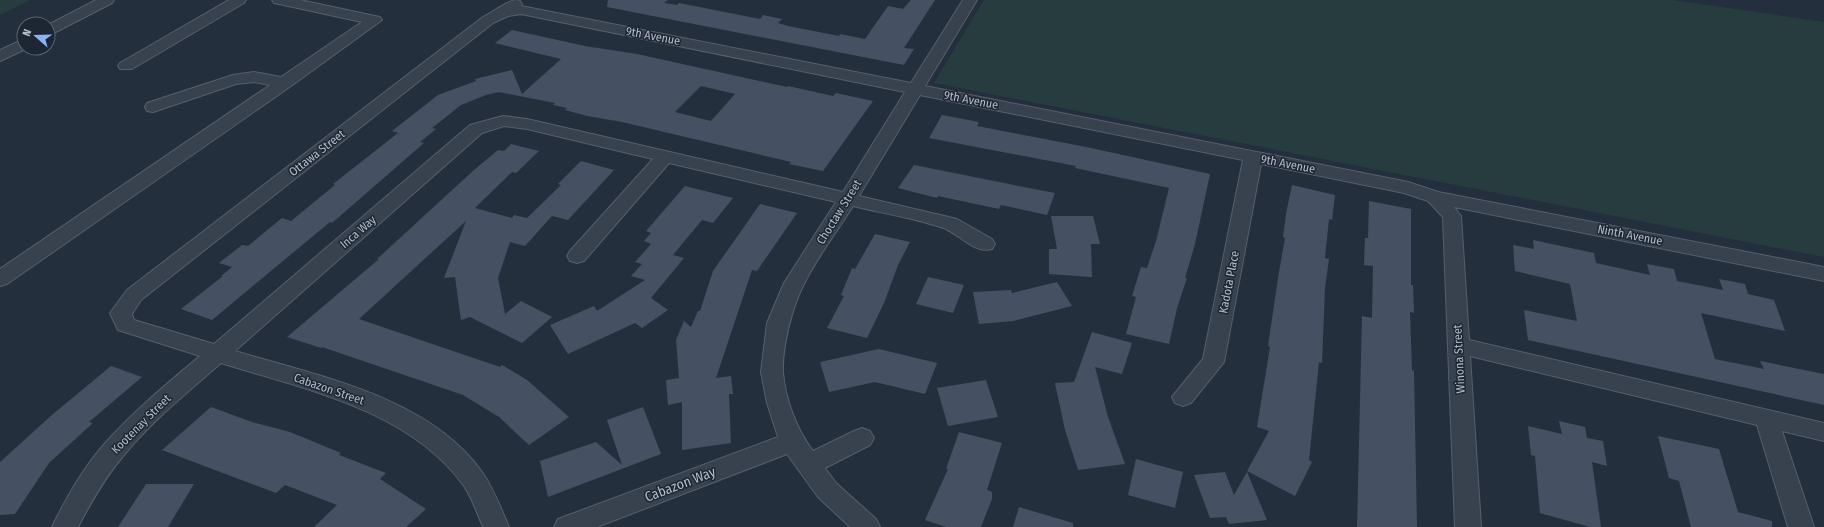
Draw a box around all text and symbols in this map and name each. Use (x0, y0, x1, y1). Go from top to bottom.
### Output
north arrow (16, 16, 56, 56)
street label: 9th Avenue (625, 24, 681, 48)
text: N (20, 27, 34, 38)
street label: 9th Avenue (943, 88, 999, 112)
street label: Ottawa Street (286, 127, 348, 179)
street label: 9th Avenue (1260, 152, 1316, 176)
street label: Choctaw Street (814, 177, 864, 247)
street label: Inca Way (337, 212, 379, 251)
street label: Ninth Avenue (1596, 222, 1664, 248)
street label: Kadota Place (1216, 249, 1242, 314)
street label: Winona Street (1450, 324, 1468, 394)
street label: Cabazon Street (292, 370, 366, 408)
street label: Kootenay Street (108, 391, 174, 457)
street label: Cabazon Way (642, 463, 719, 506)

